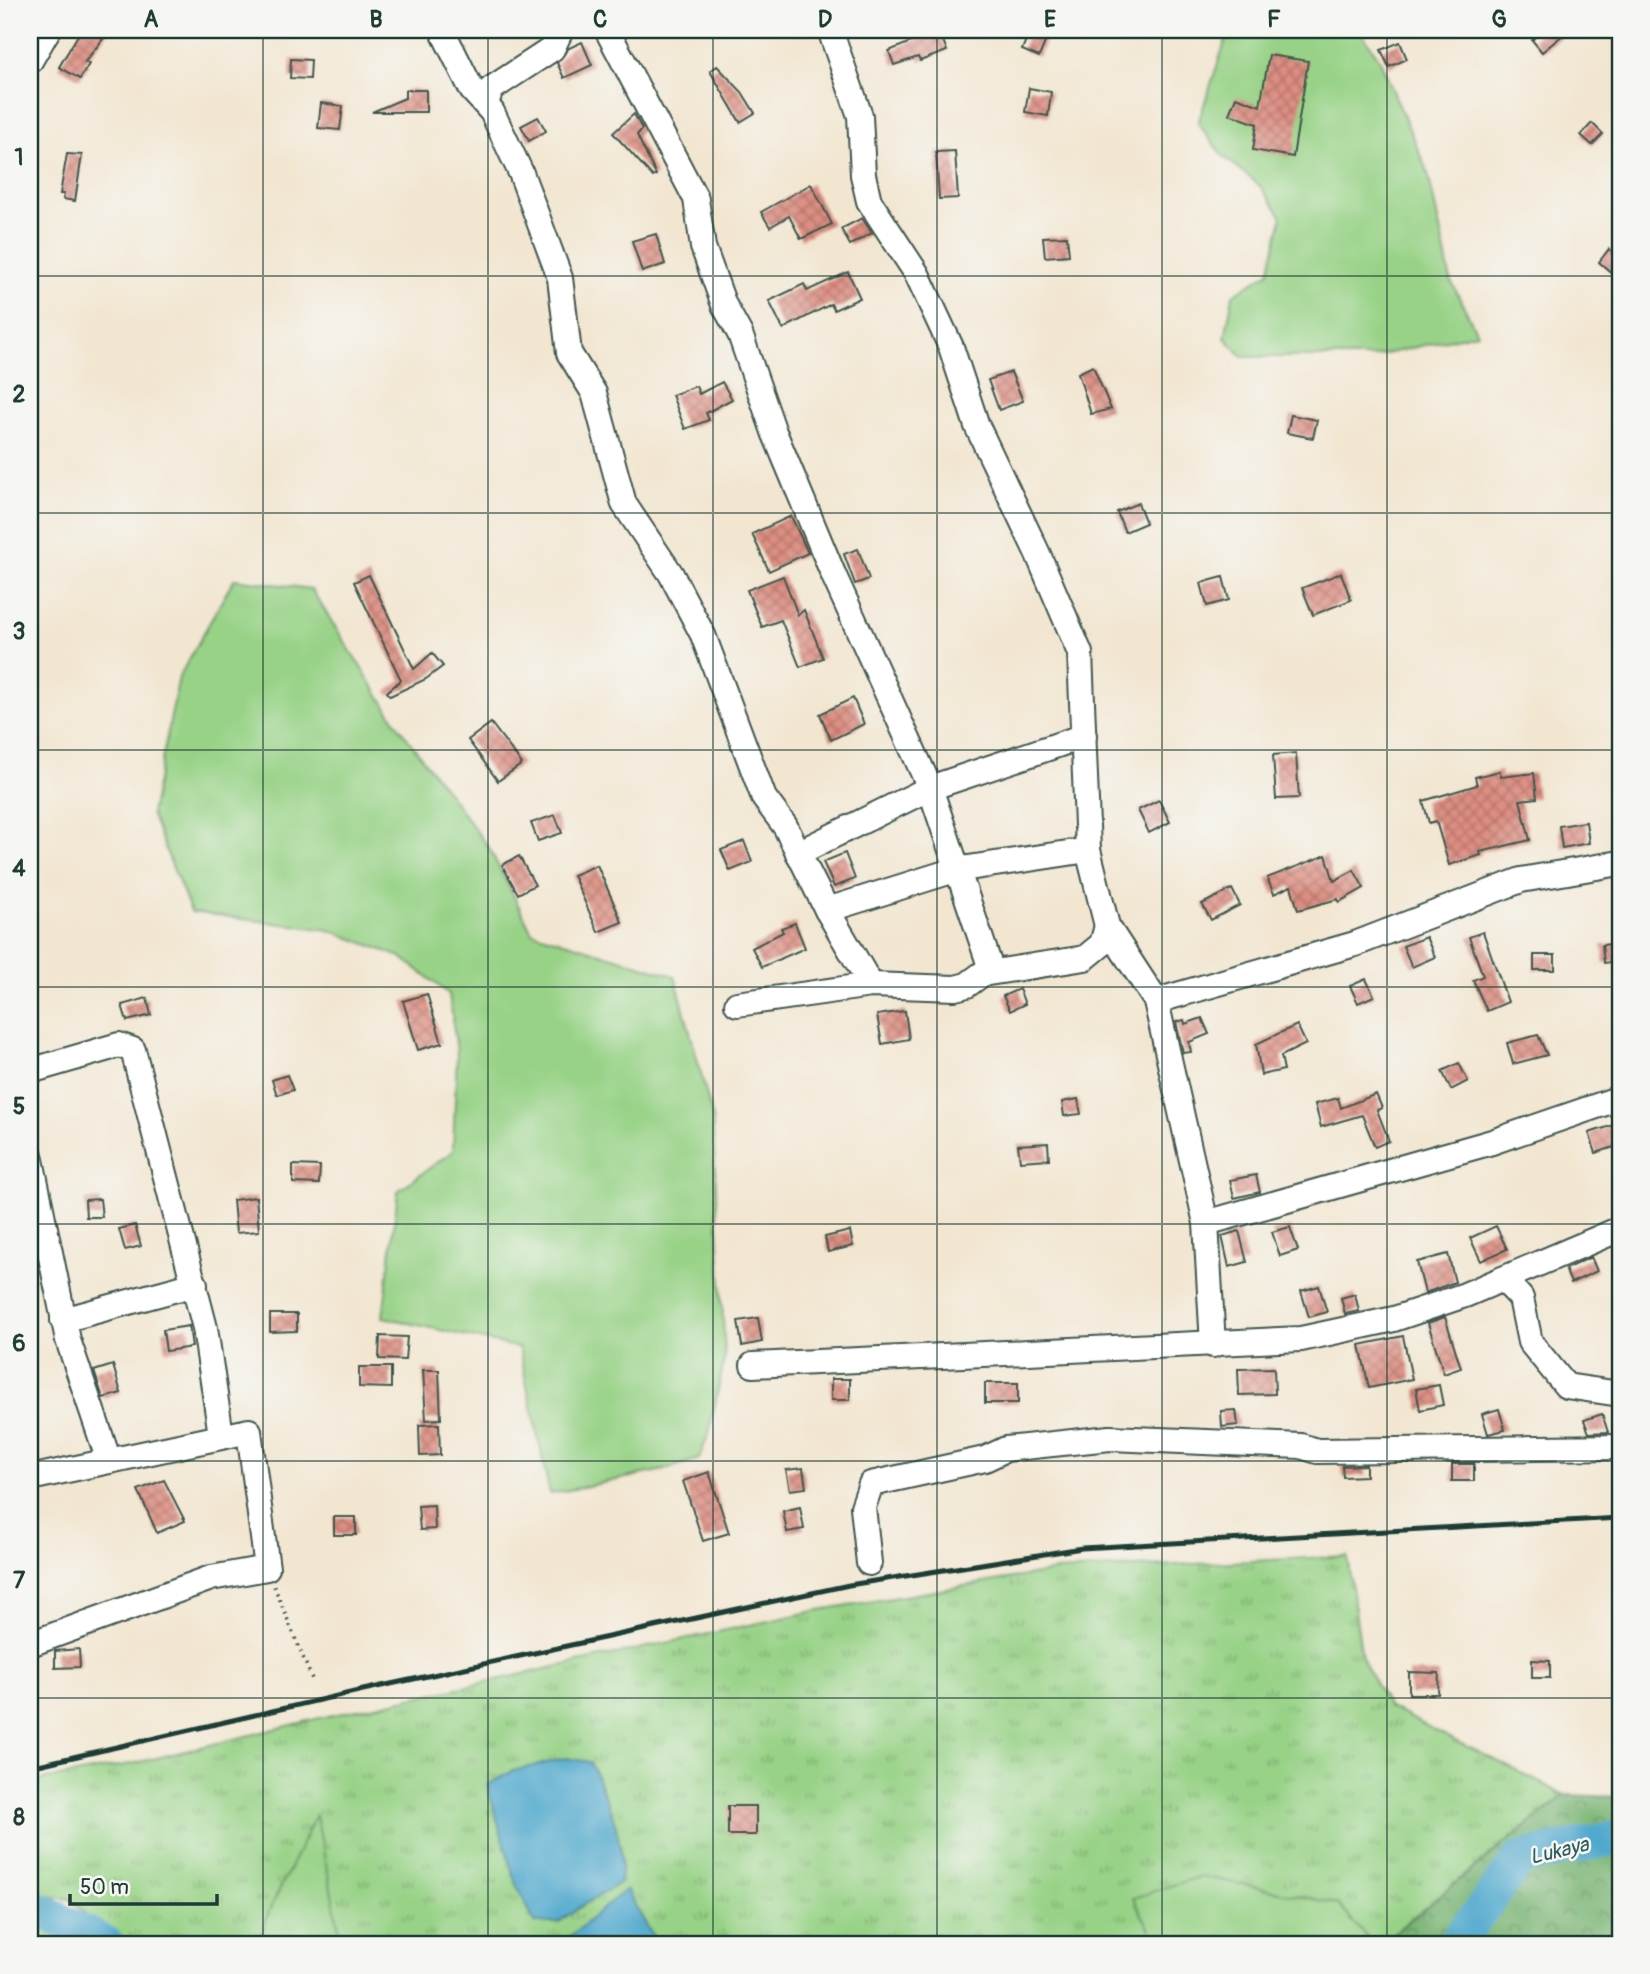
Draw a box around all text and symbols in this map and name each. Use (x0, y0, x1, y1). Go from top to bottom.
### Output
text: A (144, 5, 159, 34)
text: B (369, 5, 383, 34)
text: C (593, 5, 607, 34)
text: D (818, 5, 832, 34)
text: E (1044, 5, 1056, 34)
text: F (1267, 5, 1281, 34)
text: G (1491, 5, 1507, 34)
text: 1 (15, 143, 24, 172)
text: 2 (13, 380, 26, 409)
text: 3 (13, 617, 25, 646)
text: 4 (12, 854, 26, 883)
text: 5 (13, 1092, 25, 1121)
text: 6 (12, 1329, 26, 1358)
text: 7 (13, 1566, 26, 1595)
text: 8 (13, 1803, 25, 1832)
water label: Lukaya (1527, 1831, 1592, 1871)
scale bar (70, 1862, 217, 1906)
text: 50 m (80, 1874, 129, 1901)

